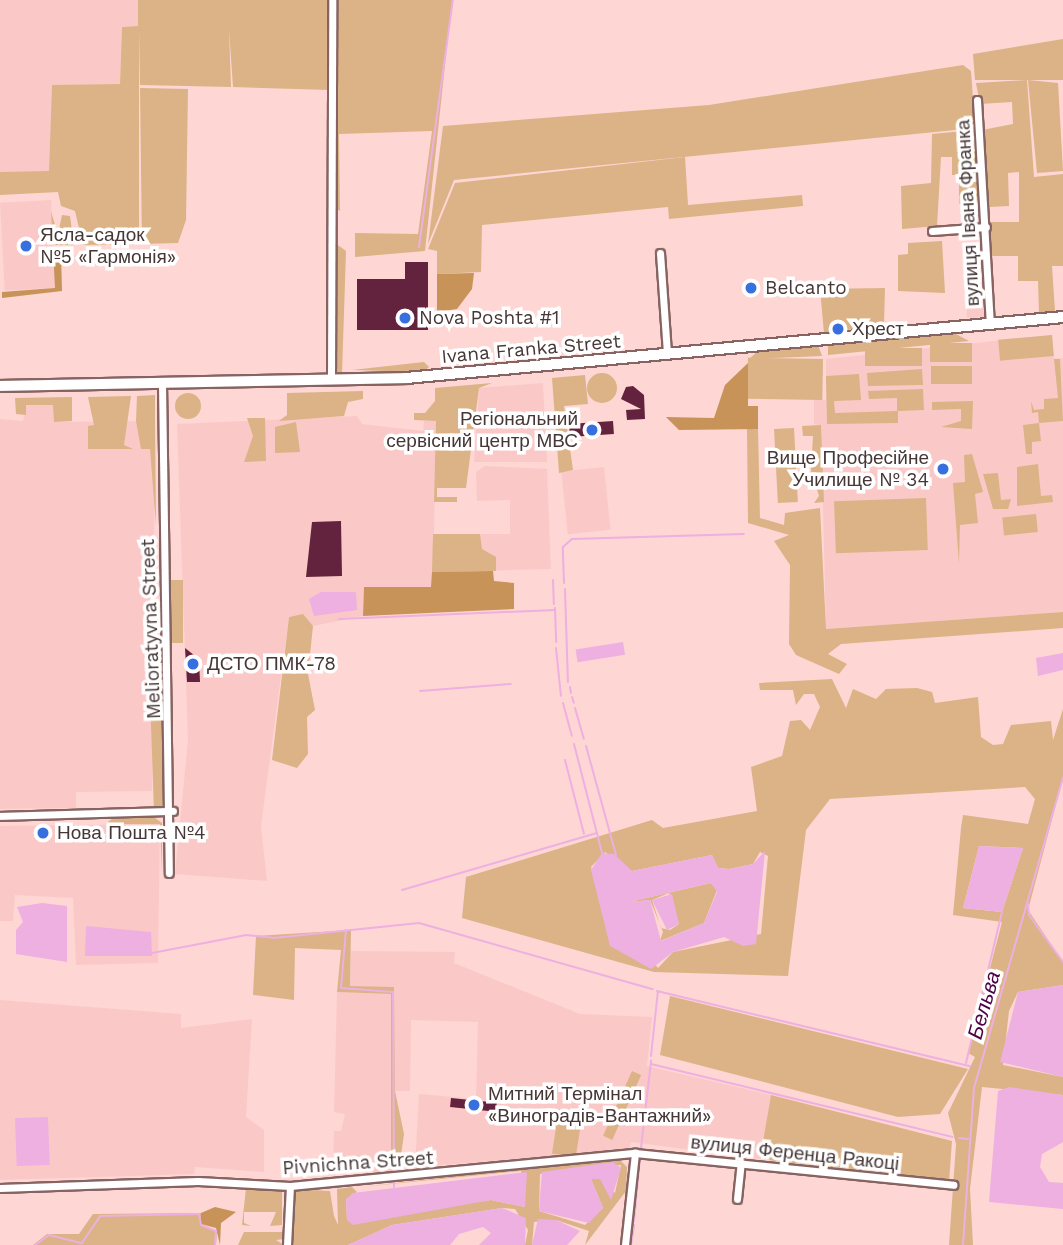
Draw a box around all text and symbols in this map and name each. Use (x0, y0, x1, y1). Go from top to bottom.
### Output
street label: вулиця Івана Франка (952, 119, 984, 307)
place label: Ясла-садок №5 «Гармонія» (40, 224, 176, 268)
marker: Ясла-садок №5 «Гармонія» (18, 238, 34, 254)
place label: Belcanto (765, 277, 847, 299)
marker: Belcanto (743, 280, 759, 296)
place label: Nova Poshta #1 (419, 307, 560, 329)
marker: Nova Poshta #1 (397, 310, 413, 326)
place label: Хрест (852, 318, 904, 340)
marker: Хрест (830, 321, 846, 337)
street label: Ivana Franka Street (440, 330, 622, 368)
place label: Регіональний сервісний центр МВС (386, 408, 578, 452)
marker: Регіональний сервісний центр МВС (584, 422, 600, 438)
place label: Вище Професійне Училище № 34 (767, 447, 929, 491)
marker: Вище Професійне Училище № 34 (935, 461, 951, 477)
street label: Melioratyvna Street (136, 538, 166, 720)
place label: ДСТО ПМК-78 (207, 653, 336, 675)
marker: ДСТО ПМК-78 (185, 656, 201, 672)
place label: Нова Пошта №4 (57, 822, 206, 844)
marker: Нова Пошта №4 (35, 825, 51, 841)
water label: Бельва (962, 968, 1006, 1042)
place label: Митний Термінал «Виноградів-Вантажний» (488, 1083, 711, 1127)
marker: Митний Термінал «Виноградів-Вантажний» (466, 1097, 482, 1113)
street label: вулиця Ференца Ракоці (690, 1131, 900, 1175)
street label: Pivnichna Street (281, 1146, 435, 1180)

